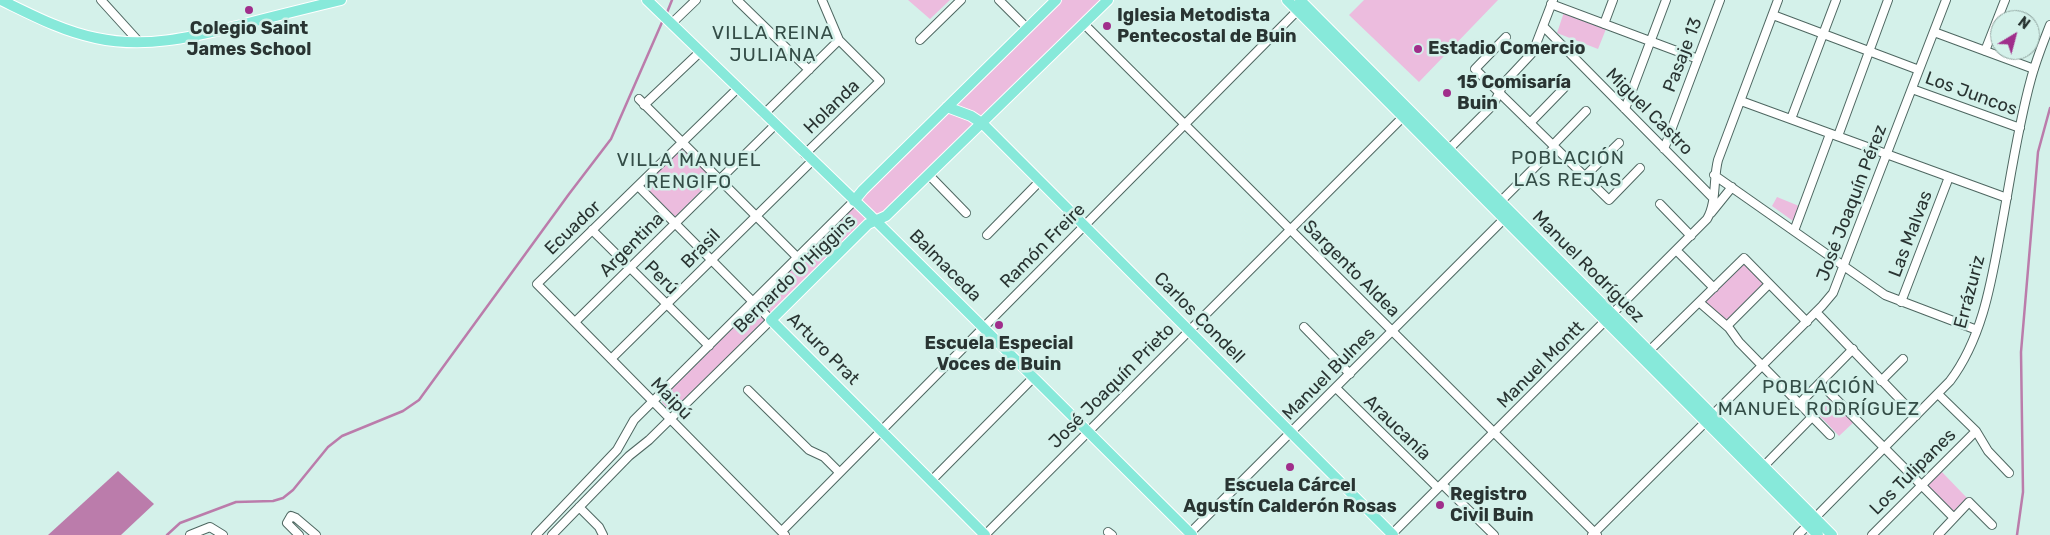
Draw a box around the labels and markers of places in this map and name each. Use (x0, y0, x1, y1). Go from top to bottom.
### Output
marker: Colegio Saint James School (243, 4, 255, 16)
place label: Iglesia Metodista Pentecostal de Buin (1117, 5, 1297, 48)
place label: Colegio Saint James School (186, 18, 312, 60)
marker: Iglesia Metodista Pentecostal de Buin (1101, 20, 1113, 32)
place label: Estadio Comercio (1428, 38, 1585, 60)
marker: Estadio Comercio (1412, 43, 1424, 55)
place label: 15 Comisaría Buin (1457, 72, 1571, 115)
marker: 15 Comisaría Buin (1441, 87, 1453, 99)
marker: Escuela Especial Voces de Buin (993, 319, 1005, 331)
place label: Escuela Especial Voces de Buin (925, 333, 1073, 376)
marker: Escuela Cárcel Agustín Calderón Rosas (1284, 461, 1296, 473)
place label: Escuela Cárcel Agustín Calderón Rosas (1183, 475, 1397, 518)
place label: Registro Civil Buin (1450, 484, 1534, 526)
marker: Registro Civil Buin (1434, 499, 1446, 511)

